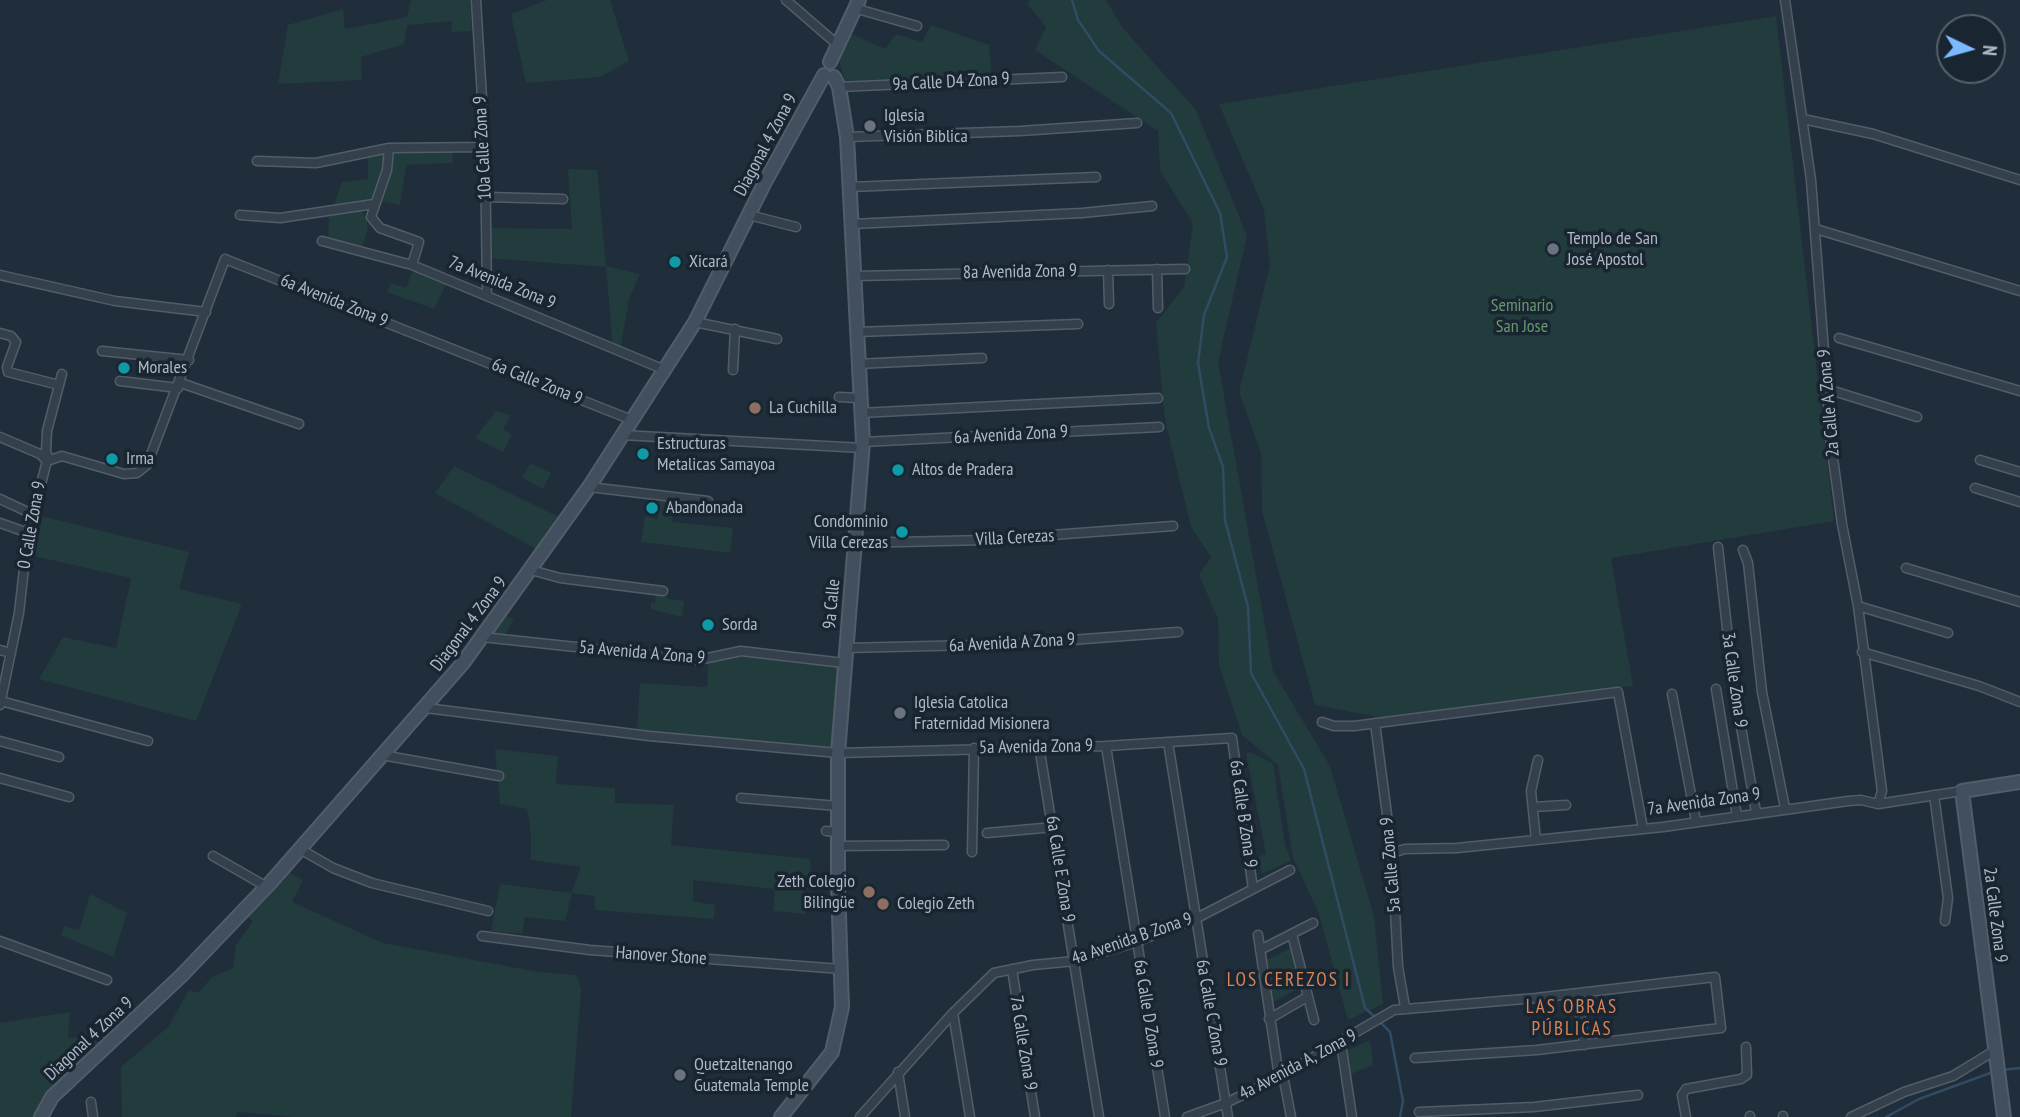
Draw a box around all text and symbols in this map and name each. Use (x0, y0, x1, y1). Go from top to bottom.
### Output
north arrow (1936, 14, 2006, 84)
text: N (1978, 44, 2002, 57)
street label: 9a Calle D4 Zona 9 (892, 68, 1010, 96)
street label: Diagonal 4 Zona 9 (730, 90, 802, 200)
street label: 10a Calle Zona 9 (469, 95, 497, 201)
place label: Iglesia Visión Biblica (884, 105, 968, 148)
marker: Iglesia Visión Biblica (862, 118, 878, 134)
place label: Templo de San José Apostol (1567, 228, 1658, 270)
marker: Templo de San José Apostol (1545, 241, 1561, 257)
place label: Xicará (689, 251, 728, 273)
street label: 7a Avenida Zona 9 (445, 252, 559, 314)
marker: Xicará (667, 254, 683, 270)
street label: 8a Avenida Zona 9 (963, 260, 1077, 284)
street label: 6a Avenida Zona 9 (277, 270, 391, 332)
park label: Seminario San Jose (1491, 295, 1553, 338)
street label: 2a Calle A Zona 9 (1814, 348, 1844, 458)
street label: 6a Calle Zona 9 (488, 354, 586, 410)
place label: Morales (138, 357, 187, 379)
marker: Morales (116, 360, 132, 376)
place label: La Cuchilla (769, 397, 837, 419)
marker: La Cuchilla (747, 400, 763, 416)
street label: 6a Avenida Zona 9 (953, 421, 1069, 449)
place label: Estructuras Metalicas Samayoa (657, 433, 775, 476)
marker: Estructuras Metalicas Samayoa (635, 446, 651, 462)
place label: Irma (126, 448, 154, 470)
marker: Irma (104, 451, 120, 467)
place label: Altos de Pradera (912, 459, 1013, 481)
marker: Altos de Pradera (890, 462, 906, 478)
street label: 0 Calle Zona 9 (14, 479, 50, 571)
place label: Abandonada (666, 497, 743, 519)
marker: Abandonada (644, 500, 660, 516)
place label: Condominio Villa Cerezas (809, 511, 888, 554)
marker: Condominio Villa Cerezas (894, 524, 910, 540)
street label: Villa Cerezas (975, 525, 1055, 551)
street label: Diagonal 4 Zona 9 (426, 572, 512, 676)
street label: 9a Calle (819, 578, 845, 630)
place label: Sorda (722, 614, 757, 636)
marker: Sorda (700, 617, 716, 633)
street label: 6a Avenida A Zona 9 (948, 629, 1076, 657)
street label: 3a Calle Zona 9 (1717, 631, 1751, 729)
street label: 5a Avenida A Zona 9 (578, 637, 706, 669)
place label: Iglesia Catolica Fraternidad Misionera (914, 692, 1050, 734)
marker: Iglesia Catolica Fraternidad Misionera (892, 705, 908, 721)
street label: 5a Avenida Zona 9 (979, 735, 1093, 759)
street label: 6a Calle B Zona 9 (1225, 759, 1261, 869)
street label: 7a Avenida Zona 9 (1646, 783, 1762, 821)
street label: 6a Calle E Zona 9 (1041, 814, 1079, 924)
street label: 5a Calle Zona 9 (1376, 816, 1406, 914)
street label: 2a Calle Zona 9 (1978, 866, 2012, 964)
place label: Zeth Colegio Bilingüe (777, 871, 855, 914)
marker: Zeth Colegio Bilingüe (861, 884, 877, 900)
place label: Colegio Zeth (897, 893, 975, 915)
marker: Colegio Zeth (875, 896, 891, 912)
street label: 4a Avenida B Zona 9 (1069, 908, 1195, 970)
street label: Hanover Stone (615, 942, 707, 970)
street label: 6a Calle D Zona 9 (1129, 958, 1167, 1070)
street label: 6a Calle C Zona 9 (1191, 958, 1231, 1068)
district label: LOS CEREZOS I (1228, 970, 1350, 992)
street label: Diagonal 4 Zona 9 (40, 993, 138, 1085)
street label: 7a Calle Zona 9 (1005, 994, 1041, 1092)
district label: LAS OBRAS PÚBLICAS (1527, 997, 1617, 1041)
street label: 4a Avenida A, Zona 9 (1235, 1025, 1361, 1105)
place label: Quetzaltenango Guatemala Temple (694, 1054, 809, 1096)
marker: Quetzaltenango Guatemala Temple (672, 1067, 688, 1083)

